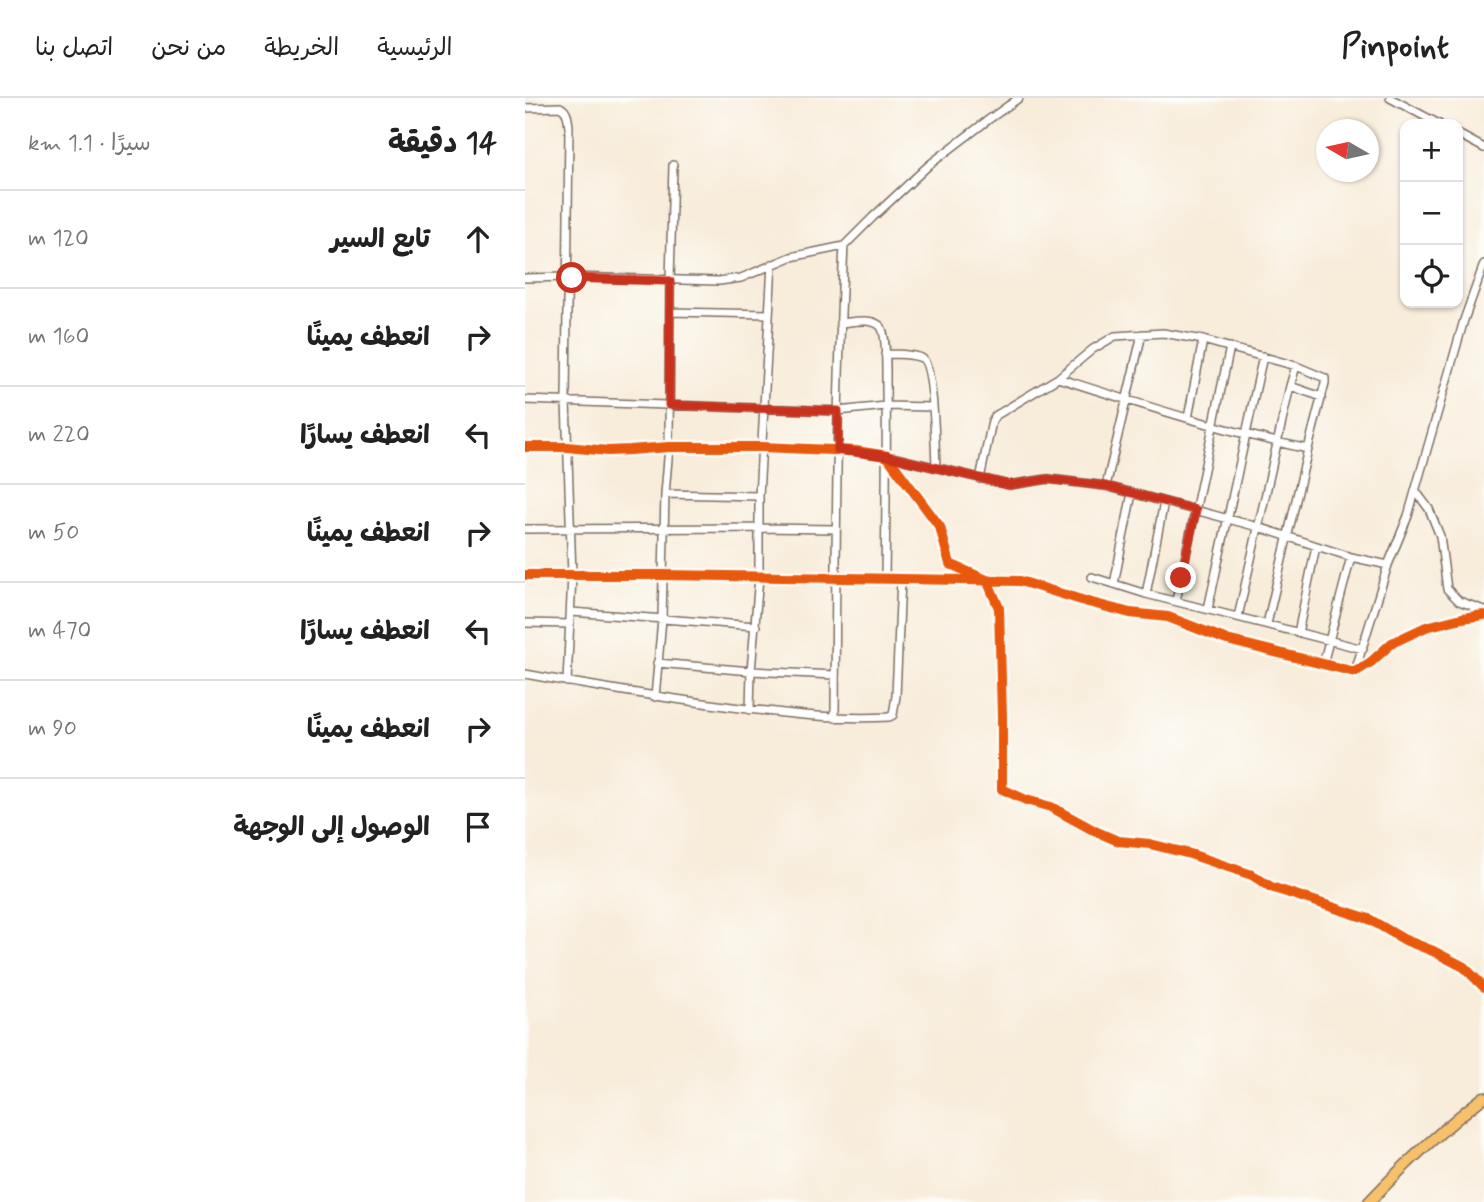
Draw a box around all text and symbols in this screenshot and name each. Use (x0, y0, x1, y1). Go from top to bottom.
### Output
text: Pinpoint (1341, 26, 1449, 70)
text: اتصل بنا (35, 33, 113, 64)
text: من نحن (151, 33, 226, 64)
text: الخريطة (264, 33, 339, 64)
text: الرئيسية (377, 33, 453, 64)
north arrow (1316, 119, 1379, 182)
map controls (1400, 119, 1463, 308)
button: + (1400, 119, 1463, 182)
text: 14 دقيقة (388, 124, 497, 163)
text: سيرًا · 1.1 km (28, 129, 151, 159)
button: − (1400, 182, 1463, 245)
icon: ahead (459, 220, 497, 258)
text: تابع السير (330, 223, 430, 257)
text: 120 m (28, 224, 89, 254)
button: locate (1400, 245, 1463, 308)
route start (556, 262, 587, 293)
icon: right (459, 318, 497, 356)
text: انعطف يمينًا (307, 321, 430, 355)
text: 160 m (28, 322, 89, 352)
icon: left (459, 416, 497, 454)
text: انعطف يسارًا (300, 419, 430, 453)
text: 220 m (28, 420, 90, 450)
icon: right (459, 514, 497, 552)
text: انعطف يمينًا (307, 517, 430, 551)
text: 50 m (28, 518, 80, 548)
route end (1165, 562, 1196, 593)
icon: left (459, 612, 497, 650)
text: انعطف يسارًا (300, 615, 430, 649)
text: 470 m (28, 616, 91, 646)
icon: right (459, 710, 497, 748)
text: انعطف يمينًا (307, 713, 430, 747)
text: 90 m (28, 714, 77, 744)
icon: arrive (459, 808, 497, 846)
text: الوصول إلى الوجهة (233, 811, 430, 845)

